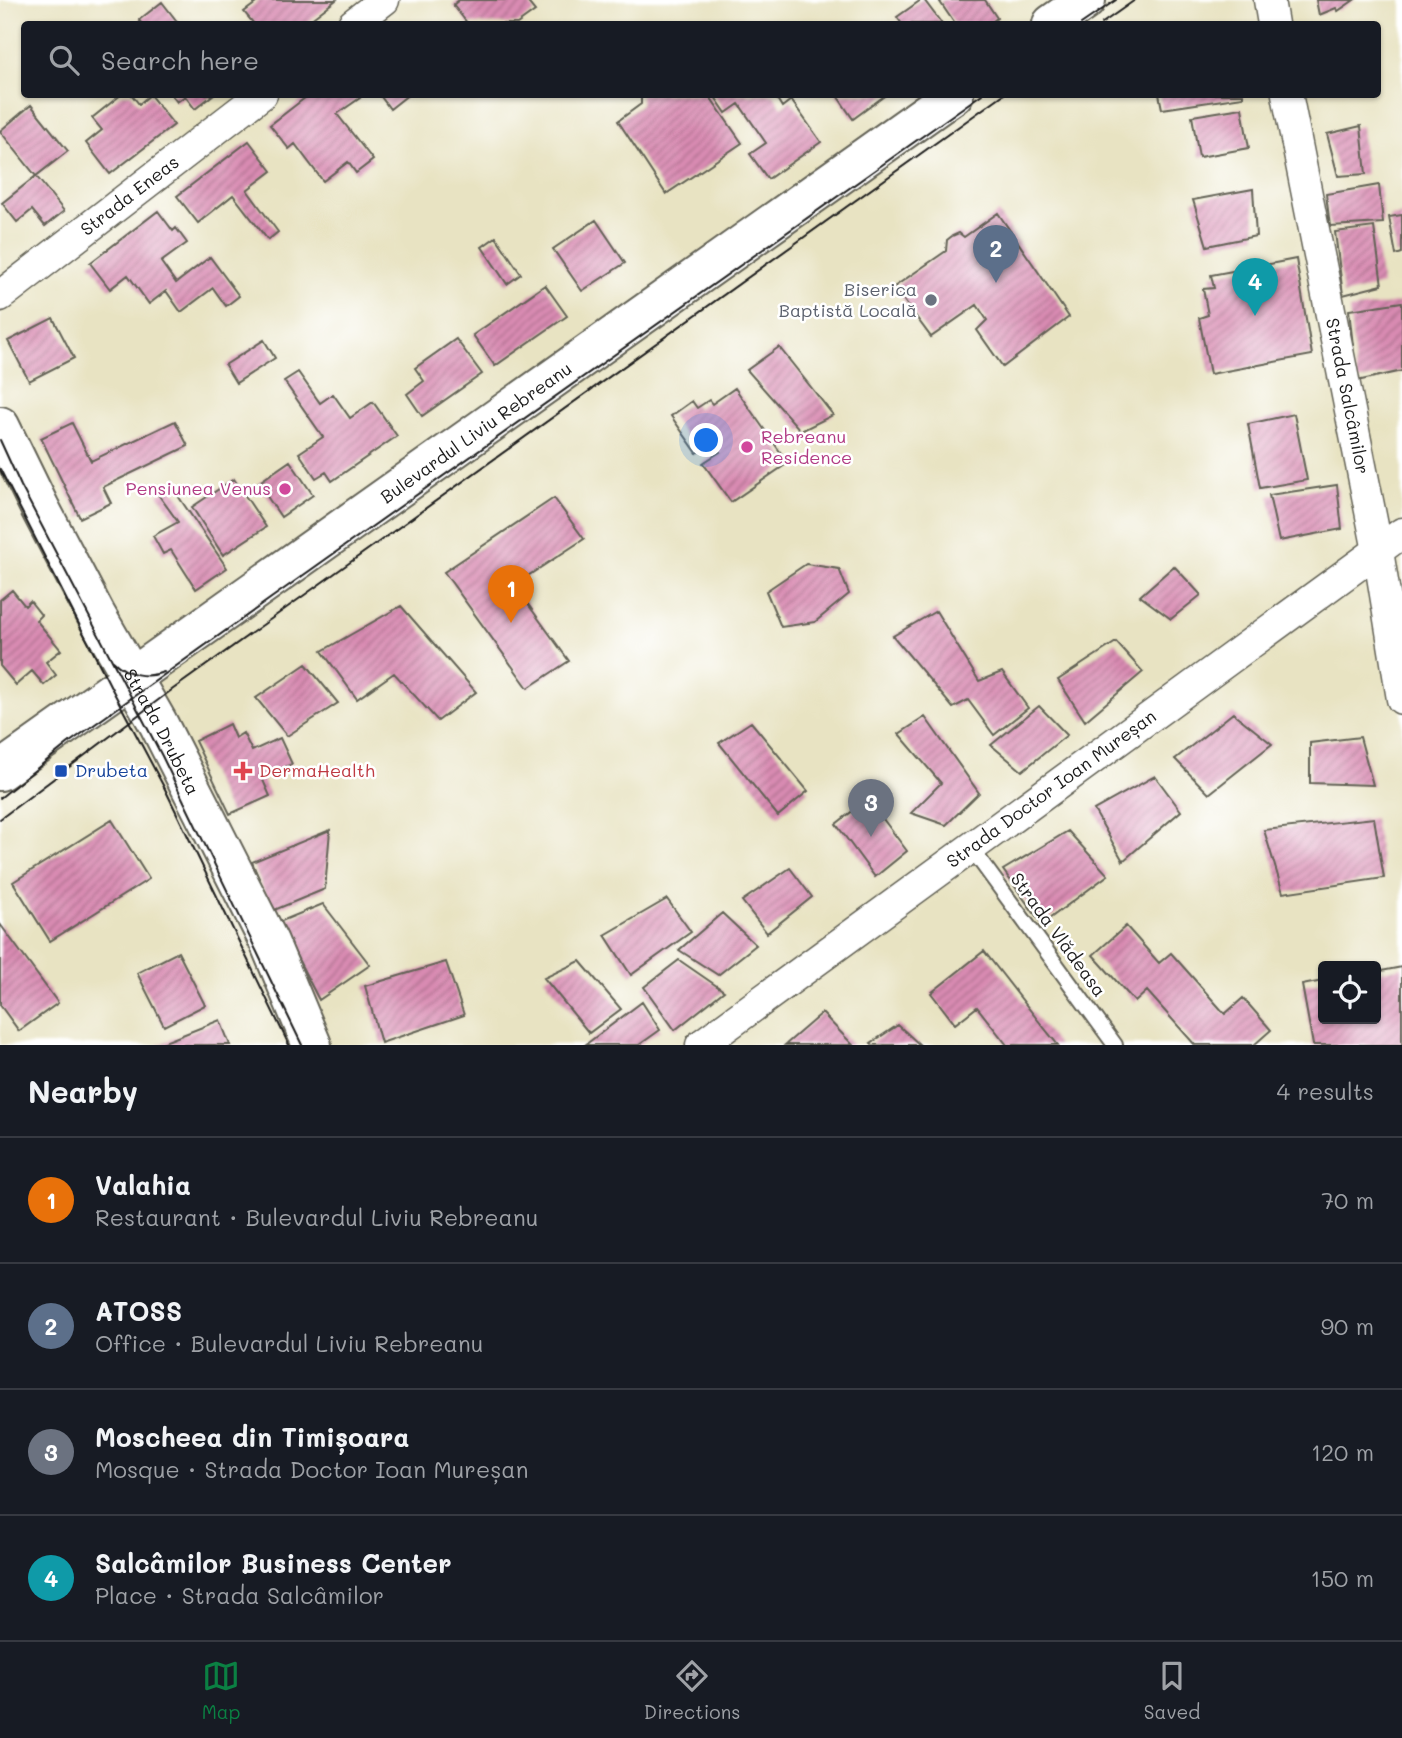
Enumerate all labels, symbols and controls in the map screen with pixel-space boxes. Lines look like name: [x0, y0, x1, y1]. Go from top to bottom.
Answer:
search box: [21, 21, 1381, 98]
icon: search: [45, 41, 83, 79]
text: Search here: [101, 43, 259, 77]
street label: Strada Eneas: [75, 149, 183, 241]
pin: 2: [973, 225, 1019, 283]
pin: 4: [1232, 258, 1278, 316]
place label: Biserica Baptistă Locală: [779, 277, 917, 322]
marker: Biserica Baptistă Locală: [923, 292, 939, 308]
street label: Strada Salcâmilor: [1321, 316, 1375, 476]
street label: Bulevardul Liviu Rebreanu: [375, 356, 576, 508]
your location: [689, 423, 723, 457]
place label: Rebreanu Residence: [761, 424, 852, 469]
marker: Rebreanu Residence: [739, 439, 755, 455]
place label: Pensiunea Venus: [125, 476, 271, 500]
marker: Pensiunea Venus: [277, 481, 293, 497]
pin: 1: [488, 565, 534, 623]
street label: Strada Drubeta: [118, 664, 205, 799]
street label: Strada Doctor Ioan Mureșan: [941, 704, 1160, 873]
place label: Drubeta: [75, 758, 148, 782]
place label: DermaHealth: [259, 758, 375, 782]
marker: DermaHealth: [233, 761, 253, 781]
marker: Drubeta: [53, 763, 69, 779]
pin: 3: [848, 779, 894, 837]
street label: Strada Vlădeasa: [1006, 868, 1112, 1001]
map controls: [1318, 961, 1381, 1024]
button: locate: [1318, 961, 1381, 1024]
text: Nearby: [28, 1071, 138, 1111]
text: 4 results: [1277, 1076, 1374, 1106]
text: Valahia: [95, 1168, 191, 1202]
text: 1: [46, 1185, 56, 1215]
text: 70 m: [1321, 1185, 1374, 1215]
text: Restaurant · Bulevardul Liviu Rebreanu: [95, 1202, 538, 1232]
text: ATOSS: [95, 1294, 182, 1328]
text: 2: [45, 1311, 57, 1341]
text: 90 m: [1321, 1311, 1374, 1341]
text: Office · Bulevardul Liviu Rebreanu: [95, 1328, 483, 1358]
text: Moscheea din Timișoara: [95, 1420, 409, 1454]
text: 3: [44, 1437, 58, 1467]
text: 120 m: [1311, 1437, 1374, 1467]
text: Mosque · Strada Doctor Ioan Mureșan: [95, 1454, 528, 1484]
text: Salcâmilor Business Center: [95, 1546, 452, 1580]
text: 4: [44, 1563, 58, 1593]
text: 150 m: [1310, 1563, 1374, 1593]
text: Place · Strada Salcâmilor: [95, 1580, 384, 1610]
tab: Map: [202, 1657, 240, 1724]
tab: Directions: [644, 1657, 740, 1724]
tab: Saved: [1144, 1657, 1200, 1724]

